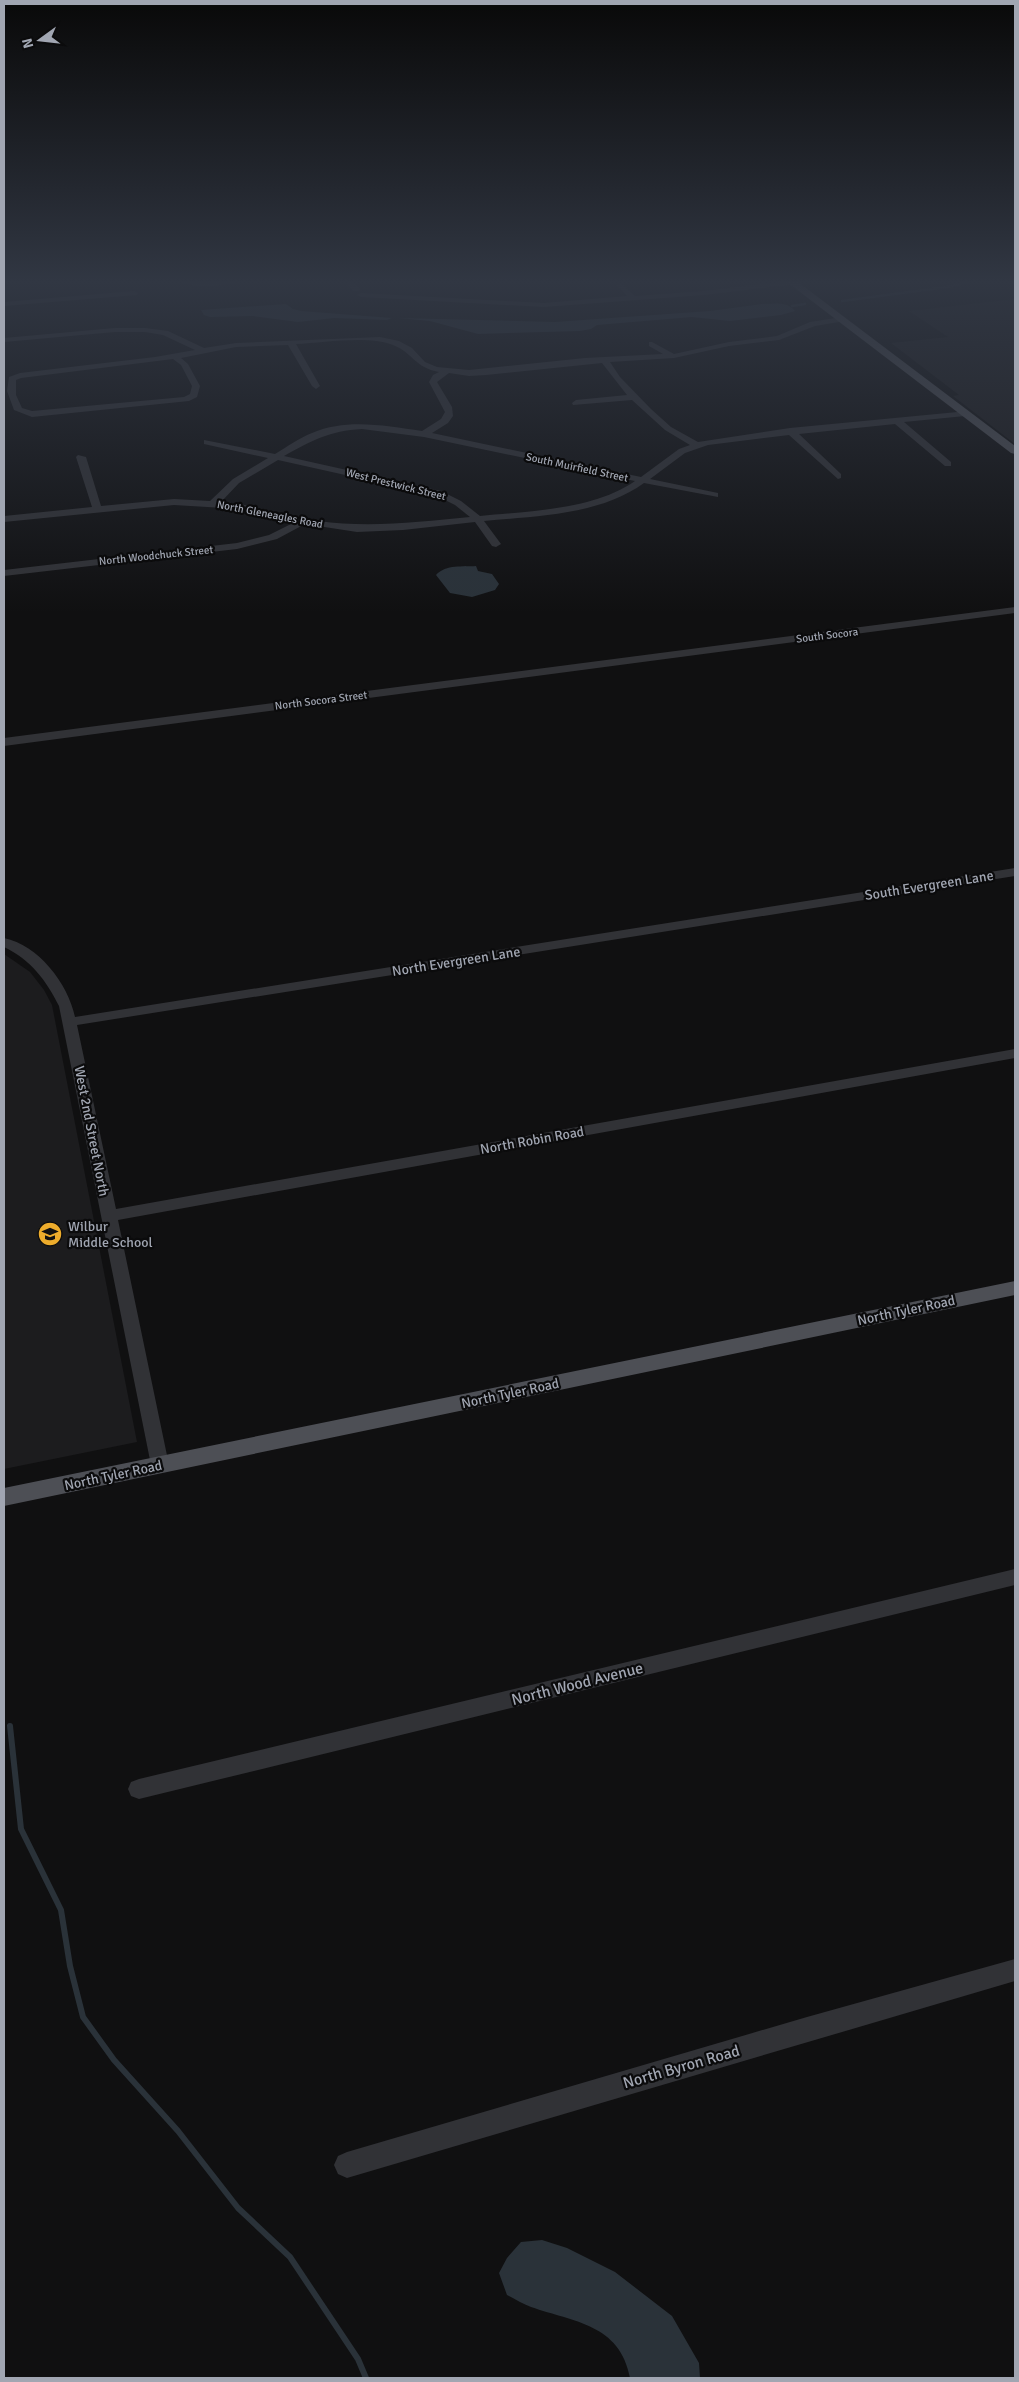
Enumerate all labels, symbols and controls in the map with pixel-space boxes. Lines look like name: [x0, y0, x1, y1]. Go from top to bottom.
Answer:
north arrow: [15, 15, 65, 65]
text: N: [18, 36, 37, 50]
street label: South Muirfield Street: [525, 450, 629, 485]
street label: West Prestwick Street: [345, 466, 447, 503]
street label: North Gleneagles Road: [216, 498, 324, 531]
street label: North Woodchuck Street: [98, 543, 214, 568]
street label: South Socora: [795, 625, 859, 646]
street label: North Socora Street: [274, 688, 368, 713]
street label: South Evergreen Lane: [863, 867, 995, 904]
street label: North Evergreen Lane: [391, 943, 521, 980]
street label: West 2nd Street North: [71, 1064, 112, 1198]
street label: North Robin Road: [479, 1123, 585, 1158]
place label: Wilbur Middle School: [68, 1218, 153, 1251]
school or university icon: Wilbur Middle School: [37, 1221, 63, 1247]
street label: North Tyler Road: [856, 1292, 957, 1329]
street label: North Tyler Road: [460, 1375, 561, 1412]
street label: North Tyler Road: [63, 1457, 164, 1494]
street label: North Wood Avenue: [509, 1658, 645, 1710]
street label: North Byron Road: [621, 2041, 742, 2093]

